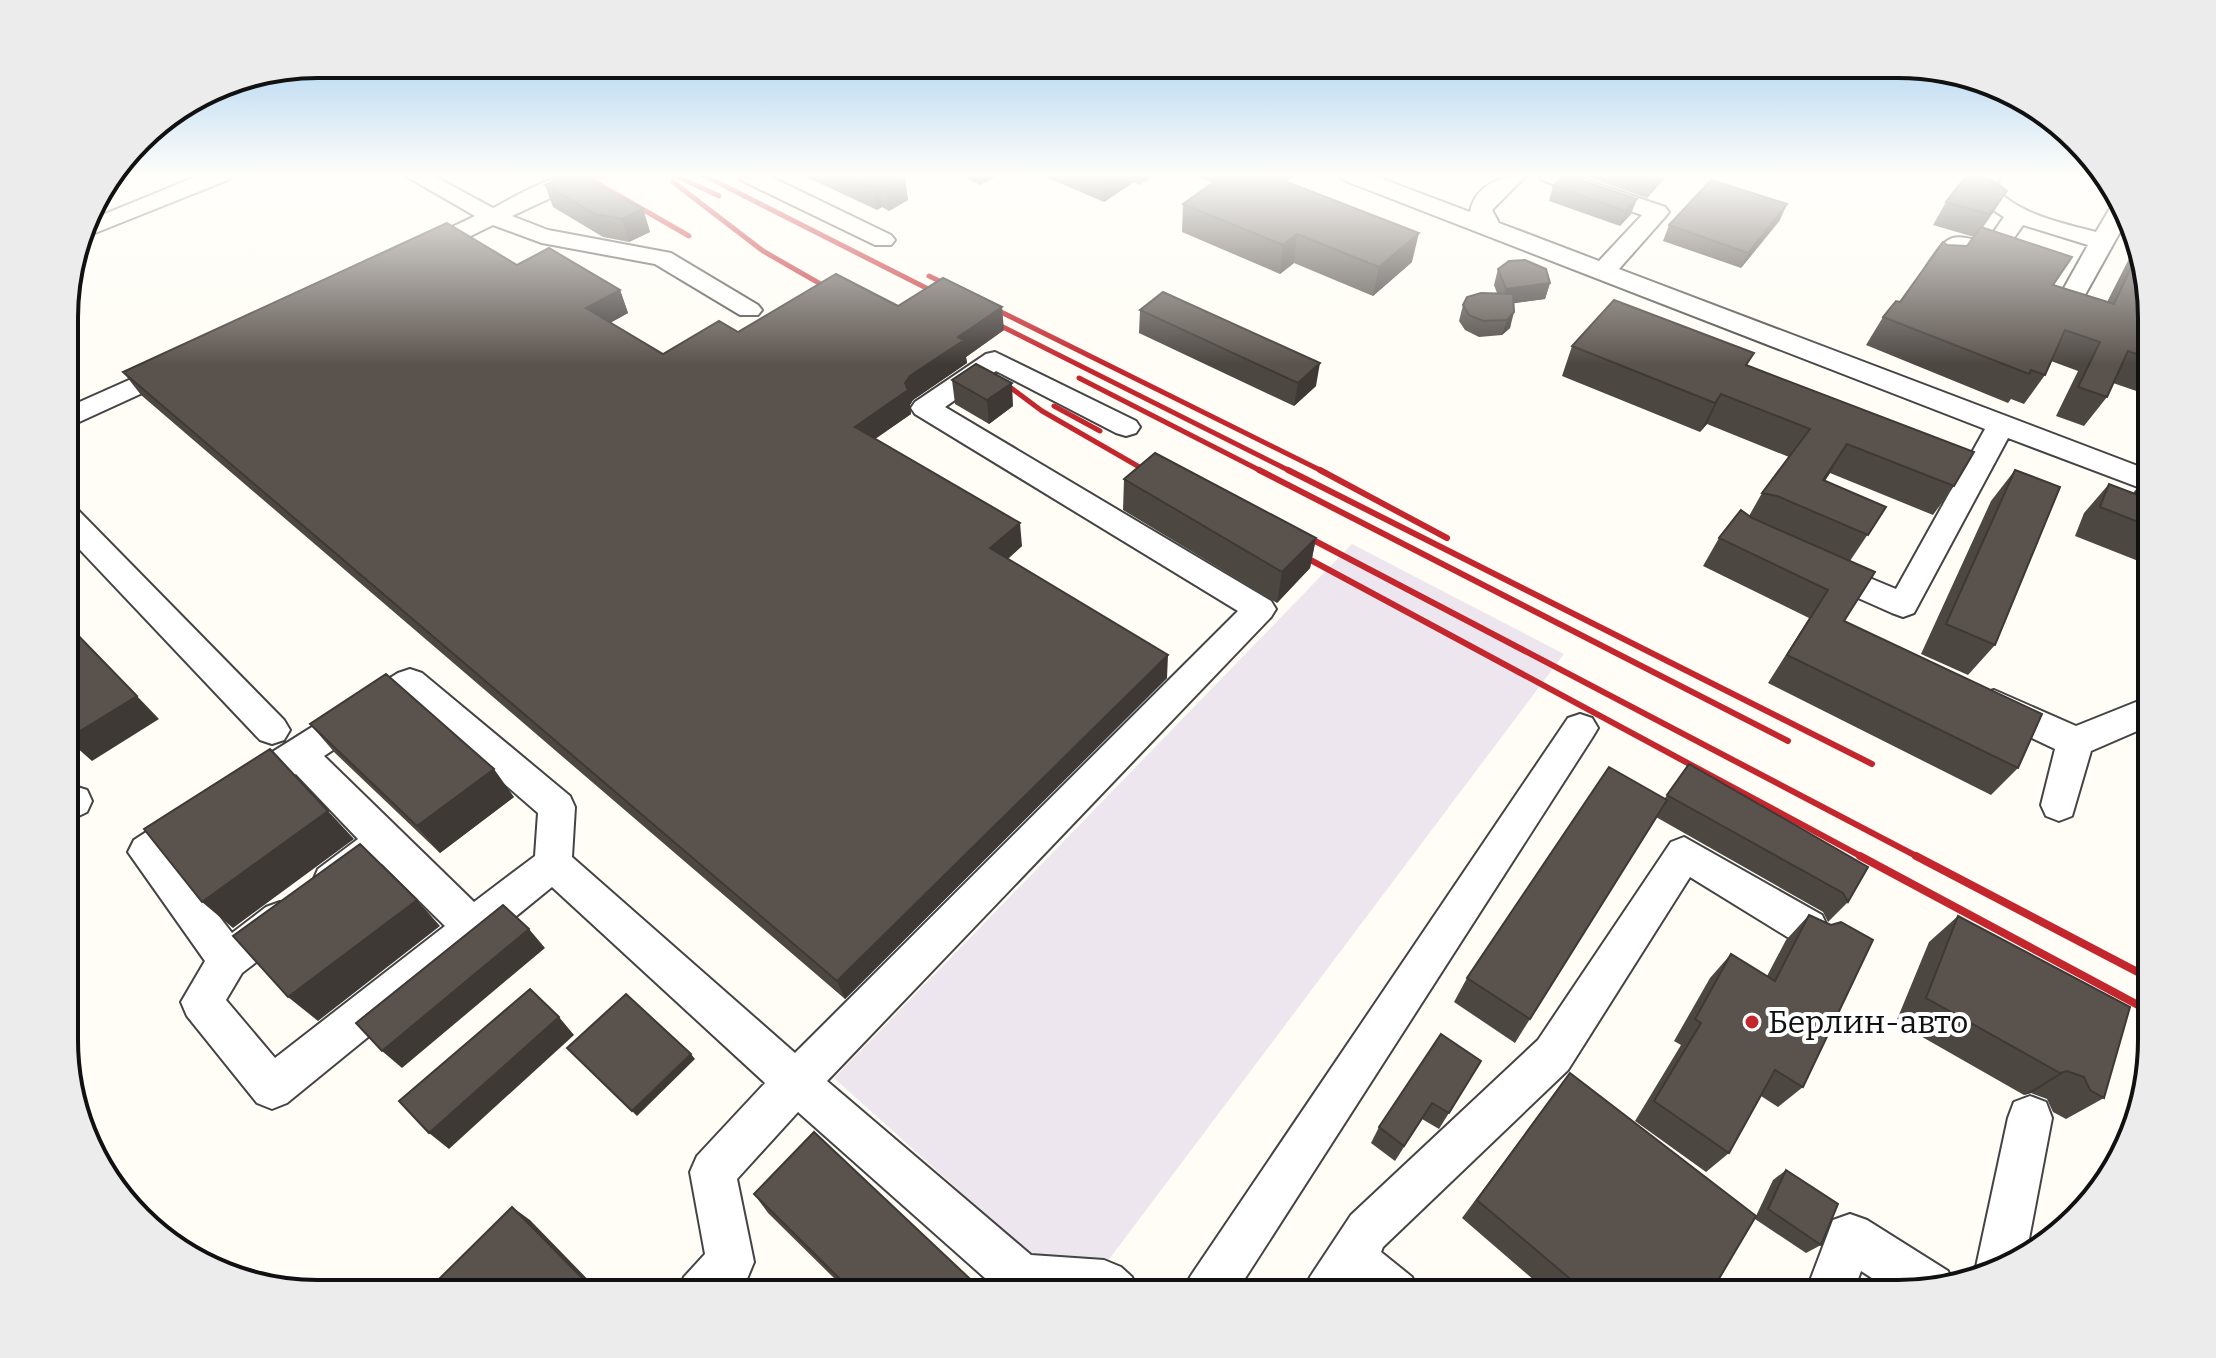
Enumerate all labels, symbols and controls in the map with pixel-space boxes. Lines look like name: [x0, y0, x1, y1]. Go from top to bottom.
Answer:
place label: Берлин-авто: [1768, 1003, 1968, 1041]
marker: Берлин-авто: [1743, 1013, 1761, 1031]

